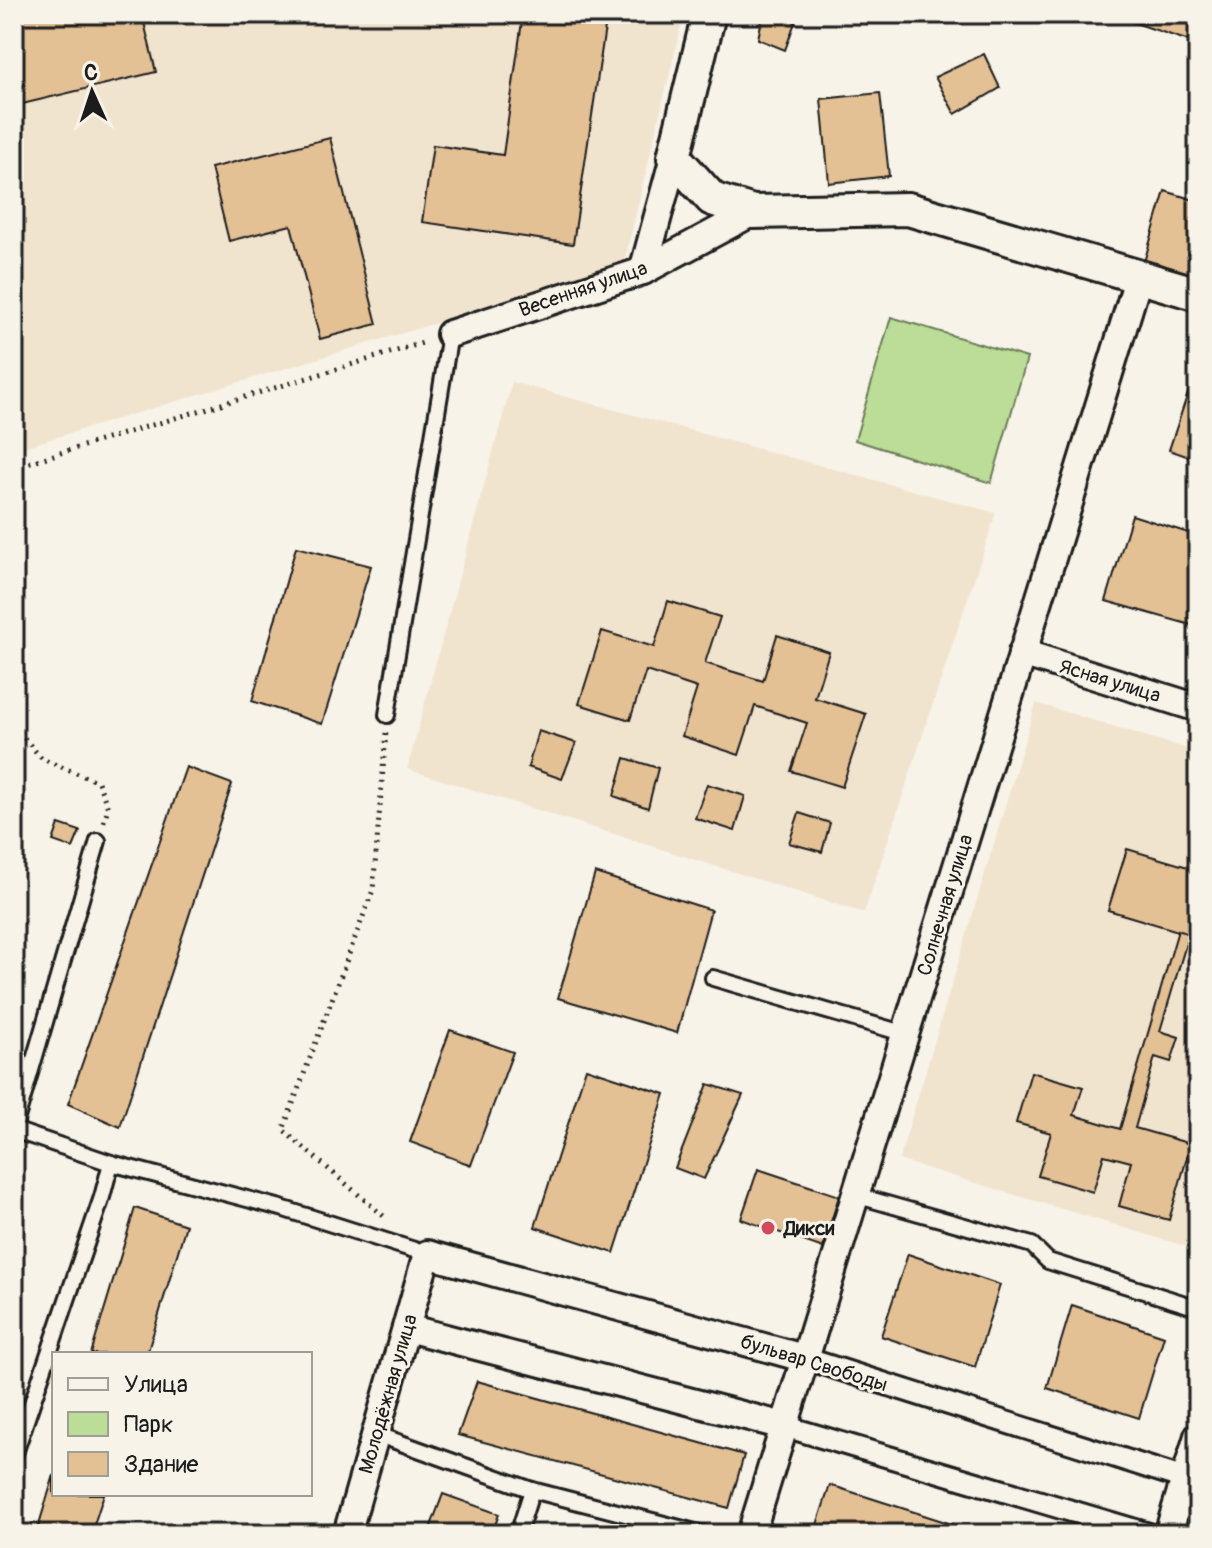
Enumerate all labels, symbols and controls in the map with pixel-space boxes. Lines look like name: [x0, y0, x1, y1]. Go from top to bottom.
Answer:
north arrow: [52, 52, 132, 132]
text: С: [83, 59, 99, 87]
street label: Весенняя улица: [516, 255, 650, 323]
street label: Ясная улица: [1056, 654, 1164, 708]
street label: Солнечная улица: [912, 831, 978, 979]
place label: Дикси: [783, 1216, 834, 1241]
marker: Дикси: [759, 1219, 777, 1237]
street label: Молодёжная улица: [353, 1311, 423, 1477]
street label: бульвар Свободы: [737, 1329, 891, 1397]
legend: [52, 1352, 312, 1496]
text: Улица: [124, 1370, 188, 1399]
text: Парк: [124, 1410, 173, 1439]
text: Здание: [124, 1450, 199, 1479]

